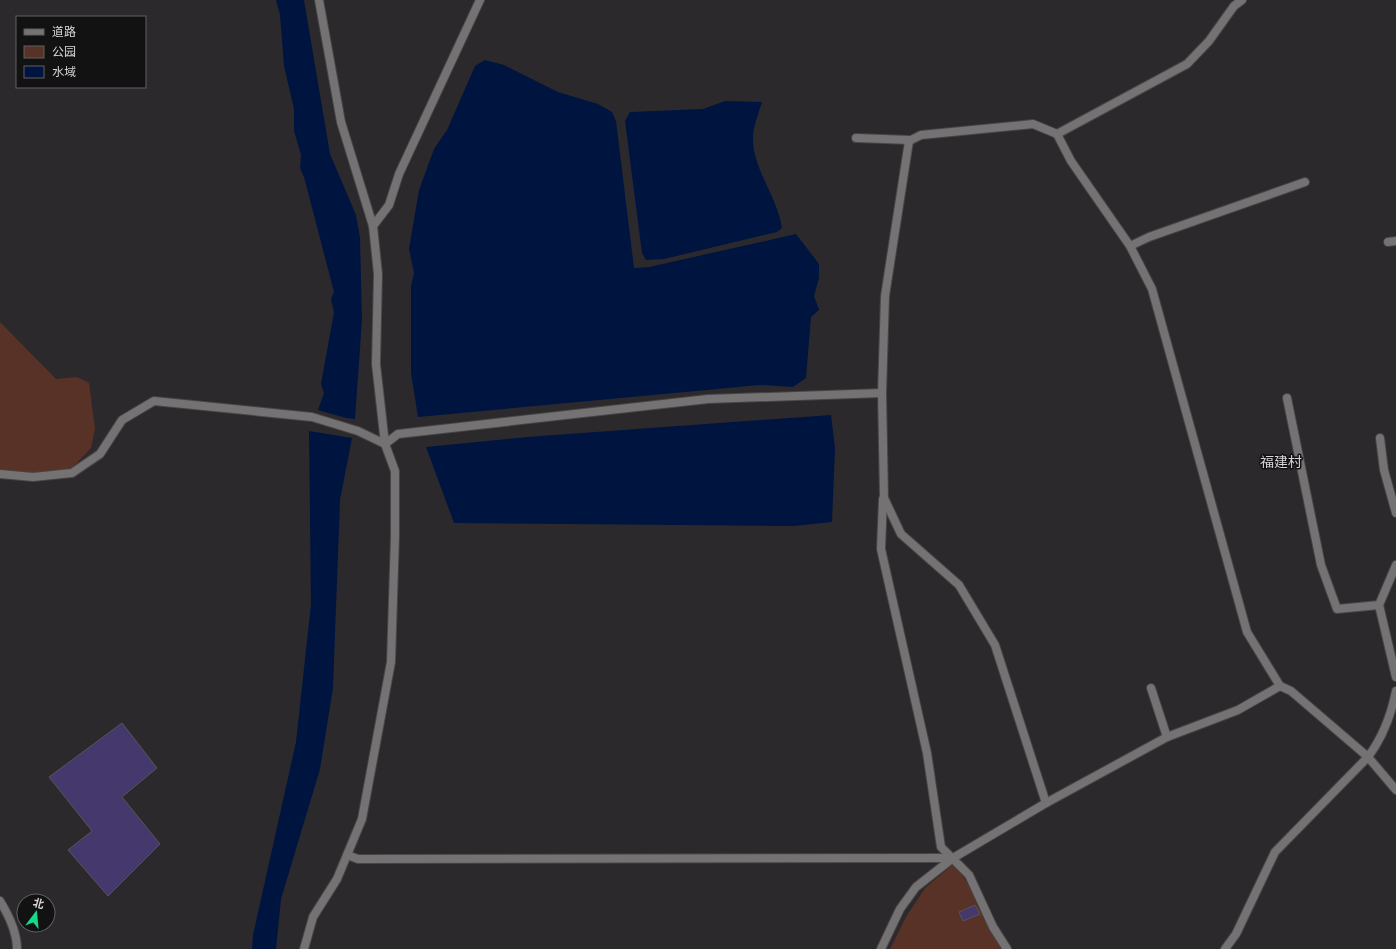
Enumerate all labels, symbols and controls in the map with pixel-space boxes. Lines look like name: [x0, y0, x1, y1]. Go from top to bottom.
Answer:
legend: [16, 16, 146, 88]
text: 道路: [52, 25, 76, 39]
text: 公园: [52, 45, 76, 59]
text: 水域: [52, 65, 76, 79]
district label: 福建村: [1260, 454, 1302, 471]
north arrow: [16, 893, 56, 933]
text: 北: [32, 896, 46, 912]

